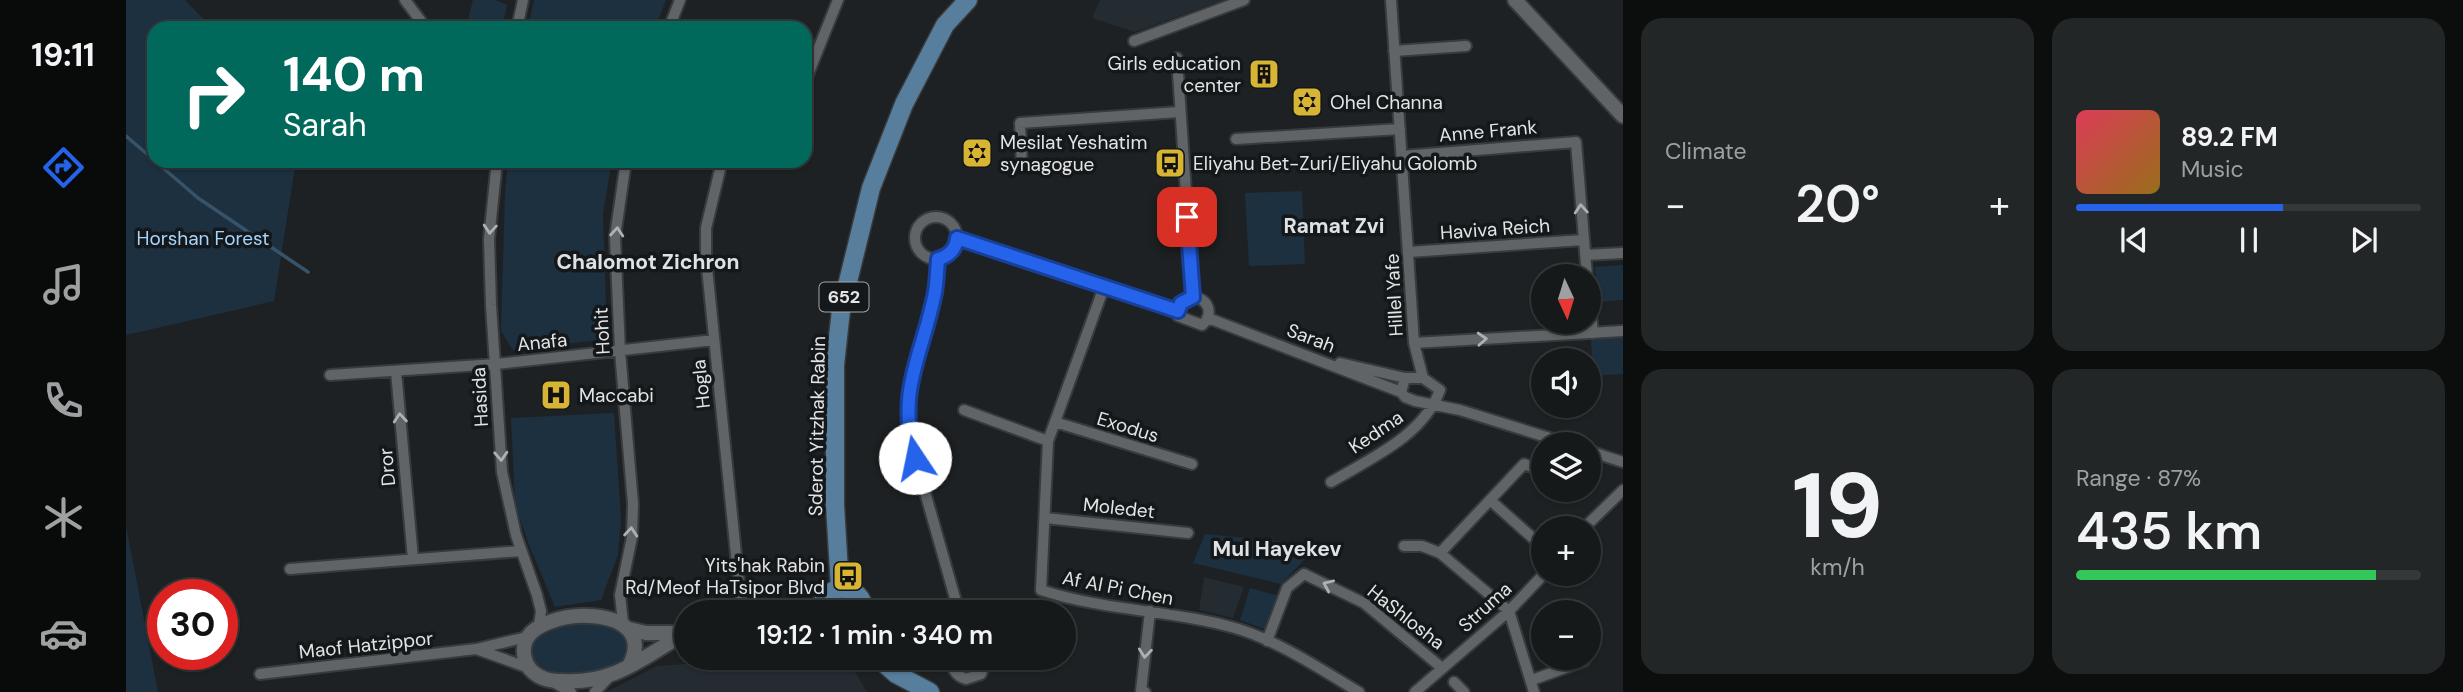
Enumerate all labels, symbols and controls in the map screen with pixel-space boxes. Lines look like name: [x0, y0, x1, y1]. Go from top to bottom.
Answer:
text: 19:11: [31, 34, 95, 76]
text: 140 m: [283, 42, 425, 106]
icon: right: [168, 49, 259, 140]
place label: Girls education center: [1107, 51, 1241, 98]
building icon: Girls education center: [1247, 57, 1281, 91]
synagogue icon: Ohel Channa: [1290, 85, 1324, 119]
place label: Ohel Channa: [1330, 90, 1443, 115]
text: Sarah: [283, 104, 367, 146]
street label: Anne Frank: [1438, 114, 1538, 148]
text: 89.2 FM: [2181, 120, 2278, 154]
place label: Mesilat Yeshatim synagogue: [1000, 130, 1147, 177]
synagogue icon: Mesilat Yeshatim synagogue: [960, 136, 994, 170]
text: Climate: [1665, 136, 1747, 166]
icon: directions: [39, 143, 88, 192]
bus stop icon: Eliyahu Bet-Zuri/Eliyahu Golomb: [1153, 146, 1187, 180]
place label: Eliyahu Bet-Zuri/Eliyahu Golomb: [1193, 151, 1477, 176]
text: Music: [2181, 154, 2244, 184]
text: 20°: [1795, 170, 1880, 238]
text: −: [1665, 180, 1686, 230]
text: +: [1989, 180, 2010, 230]
pin: [1157, 187, 1217, 247]
icon: arrive: [1168, 198, 1206, 236]
one-way arrow: [1574, 203, 1589, 214]
district label: Ramat Zvi: [1284, 212, 1384, 240]
street label: Haviva Reich: [1439, 213, 1551, 245]
icon: previous: [2115, 221, 2153, 259]
icon: pause: [2230, 221, 2268, 259]
icon: next: [2345, 221, 2383, 259]
one-way arrow: [483, 224, 498, 235]
park label: Horshan Forest: [136, 226, 270, 251]
one-way arrow: [609, 226, 624, 237]
district label: Chalomot Zichron: [556, 248, 740, 276]
street label: Hillel Yafe: [1379, 253, 1409, 337]
icon: music: [39, 260, 88, 309]
north arrow: [1531, 264, 1601, 334]
map controls: [1531, 264, 1601, 670]
road number: 652: [820, 282, 868, 312]
street label: Hohit: [588, 307, 616, 355]
street label: Sarah: [1283, 317, 1339, 359]
street label: Anafa: [516, 327, 568, 357]
one-way arrow: [1477, 332, 1488, 347]
street label: Sderot Yitzhak Rabin: [803, 336, 831, 516]
button: sound: [1531, 348, 1601, 418]
street label: Hogla: [686, 358, 716, 410]
street label: Hasida: [466, 367, 494, 427]
icon: phone: [39, 376, 88, 425]
hospital icon: Maccabi: [539, 378, 573, 412]
place label: Maccabi: [579, 383, 654, 408]
street label: Kedma: [1344, 405, 1408, 459]
street label: Exodus: [1094, 406, 1162, 448]
one-way arrow: [393, 412, 408, 423]
position arrow: [878, 421, 952, 495]
button: layers: [1531, 432, 1601, 502]
street label: Dror: [373, 447, 401, 487]
text: 19: [1792, 447, 1883, 565]
one-way arrow: [493, 451, 508, 462]
text: Range · 87%: [2076, 463, 2201, 493]
street label: Moledet: [1082, 492, 1156, 524]
icon: climate: [39, 493, 88, 542]
text: 435 km: [2076, 497, 2262, 565]
button: +: [1531, 516, 1601, 586]
one-way arrow: [623, 526, 638, 537]
district label: Mul Hayekev: [1213, 535, 1342, 563]
text: km/h: [1810, 552, 1865, 582]
place label: Yits'hak Rabin Rd/Meof HaTsipor Blvd: [625, 553, 825, 600]
bus stop icon: Yits'hak Rabin Rd/Meof HaTsipor Blvd: [831, 559, 865, 593]
street label: Af Al Pi Chen: [1060, 565, 1176, 611]
street label: Struma: [1453, 576, 1517, 638]
speed limit sign: 30: [147, 579, 238, 670]
one-way arrow: [1323, 579, 1336, 593]
street label: HaShlosha: [1362, 579, 1450, 655]
button: −: [1531, 600, 1601, 670]
icon: car: [39, 609, 88, 658]
text: 19:12 · 1 min · 340 m: [757, 618, 993, 652]
street label: Maof Hatzippor: [298, 626, 434, 664]
one-way arrow: [1138, 647, 1153, 659]

